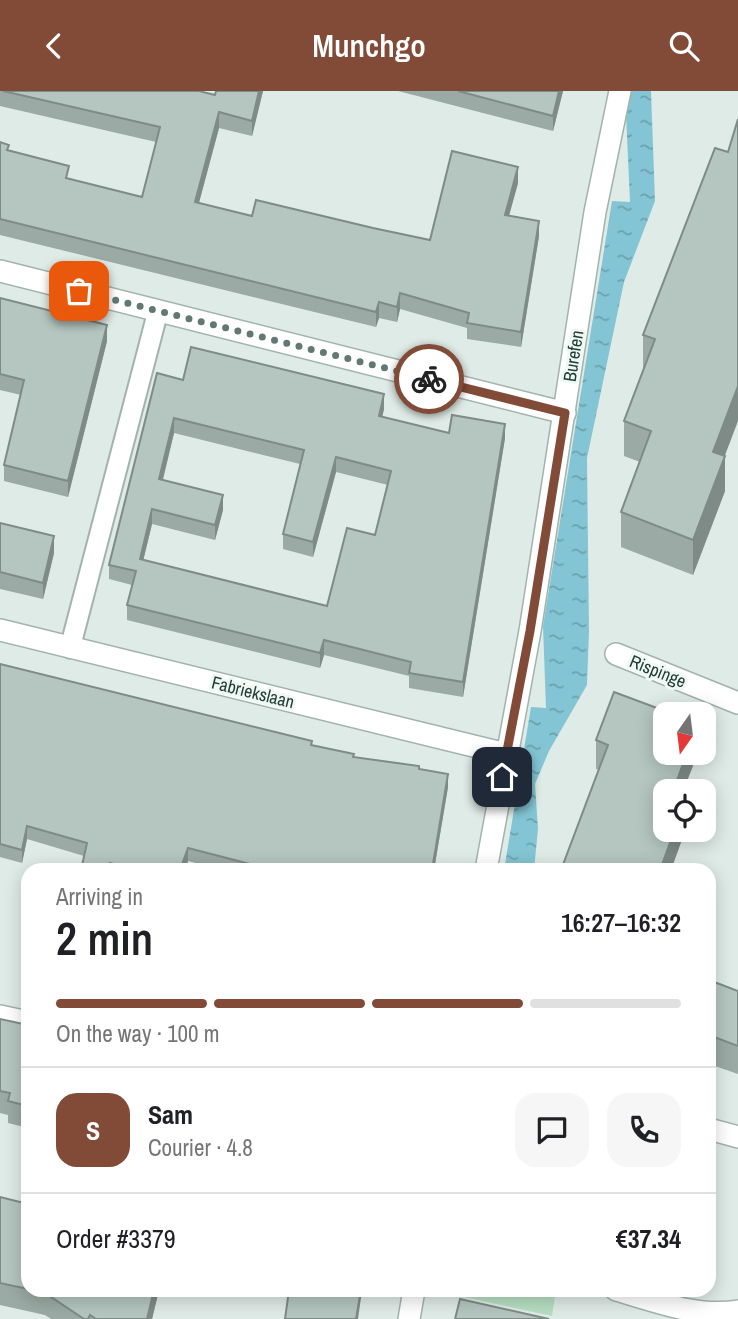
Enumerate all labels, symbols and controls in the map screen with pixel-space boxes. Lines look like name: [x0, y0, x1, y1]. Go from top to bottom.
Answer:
text: Munchgo: [312, 24, 426, 67]
icon: back: [35, 27, 73, 65]
icon: search: [665, 27, 703, 65]
pin: [49, 261, 109, 321]
icon: bag: [60, 272, 98, 310]
street label: Burefen: [557, 329, 589, 383]
courier: [394, 344, 464, 414]
icon: bike: [410, 360, 448, 398]
street label: Rispinge: [626, 648, 690, 694]
street label: Fabriekslaan: [209, 670, 297, 714]
north arrow: [653, 702, 716, 765]
map controls: [653, 702, 716, 842]
pin: [472, 747, 532, 807]
icon: home: [483, 758, 521, 796]
button: locate: [653, 779, 716, 842]
text: Arriving in: [56, 881, 143, 912]
text: 16:27–16:32: [561, 905, 681, 940]
text: 2 min: [56, 907, 153, 969]
text: On the way · 100 m: [56, 1018, 220, 1049]
button: chat: [515, 1093, 589, 1167]
button: phone: [607, 1093, 681, 1167]
text: Sam: [148, 1097, 193, 1132]
text: S: [86, 1113, 100, 1148]
text: Courier · 4.8: [148, 1132, 253, 1163]
text: Order #3379: [56, 1221, 176, 1256]
text: €37.34: [616, 1221, 681, 1256]

